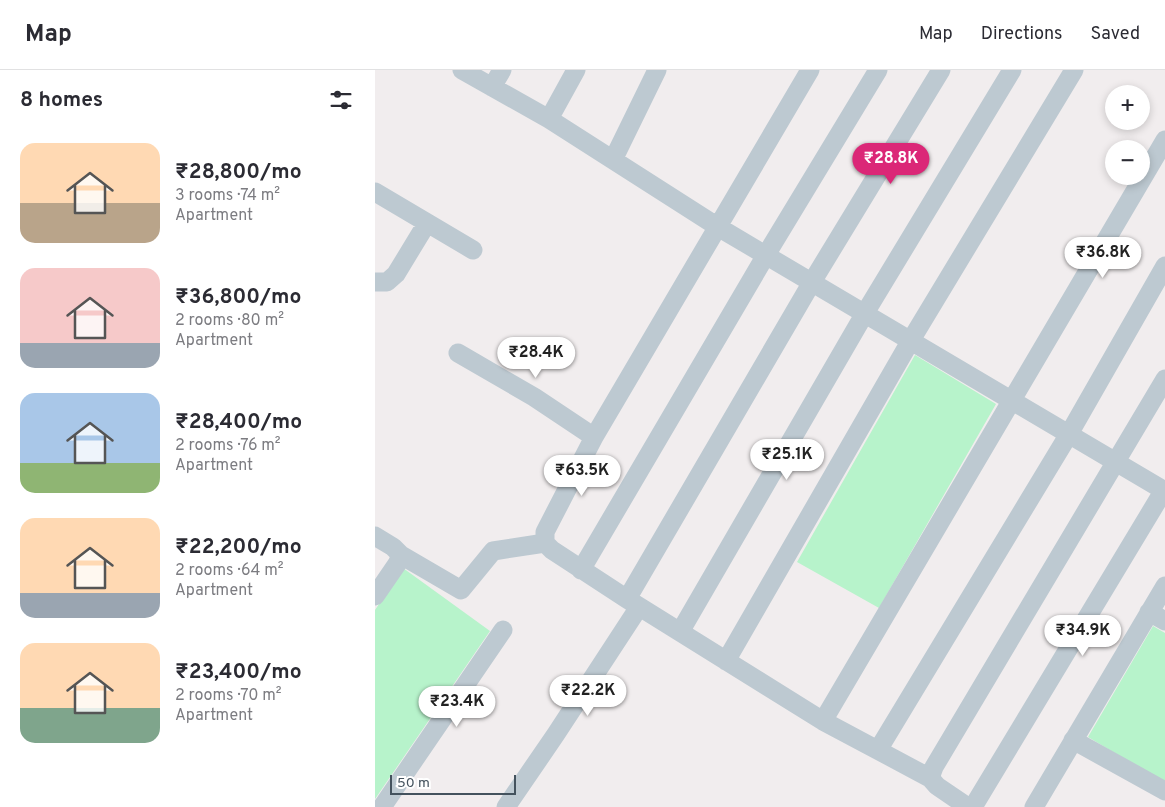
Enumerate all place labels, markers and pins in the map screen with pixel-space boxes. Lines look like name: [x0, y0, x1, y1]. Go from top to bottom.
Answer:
pin: ₹28.8K: [850, 142, 932, 185]
pin: ₹36.8K: [1062, 236, 1144, 279]
pin: ₹28.4K: [495, 336, 577, 379]
pin: ₹25.1K: [746, 438, 828, 481]
pin: ₹63.5K: [541, 454, 623, 497]
pin: ₹34.9K: [1042, 614, 1124, 657]
pin: ₹22.2K: [547, 674, 629, 717]
pin: ₹23.4K: [416, 686, 498, 728]

